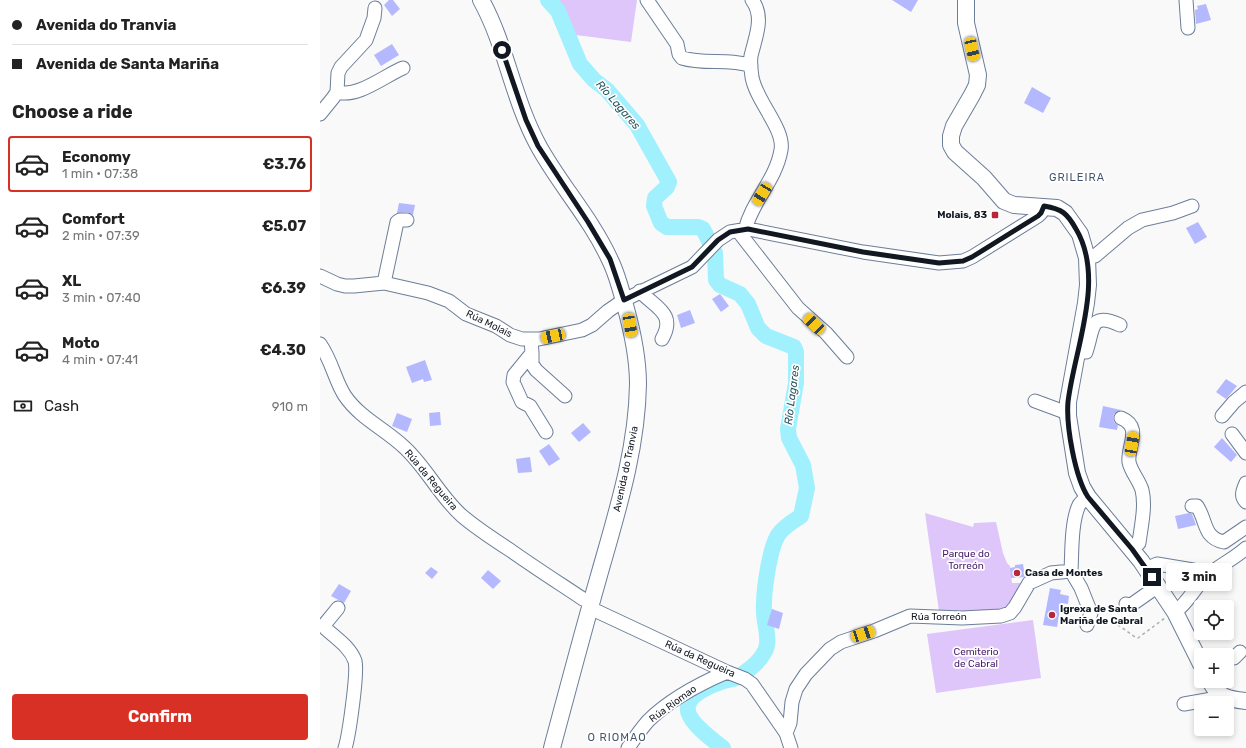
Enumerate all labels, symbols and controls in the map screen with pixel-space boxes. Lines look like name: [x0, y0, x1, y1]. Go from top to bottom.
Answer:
text: Avenida do Tranvia: [36, 16, 176, 34]
car: [963, 36, 981, 62]
route start: [493, 41, 511, 59]
text: Avenida de Santa Mariña: [36, 55, 219, 73]
water label: Río Lagares: [593, 78, 643, 132]
text: Choose a ride: [12, 101, 133, 123]
icon: car: [14, 146, 50, 182]
text: Economy: [62, 148, 131, 166]
text: €3.76: [263, 155, 306, 173]
text: 1 min · 07:38: [62, 166, 138, 181]
district label: GRILEIRA: [1049, 171, 1105, 184]
car: [751, 181, 773, 207]
icon: car: [14, 208, 50, 244]
place label: Molais, 83: [937, 209, 987, 221]
text: Comfort: [62, 210, 125, 228]
marker: Molais, 83: [990, 210, 1000, 220]
text: €5.07: [262, 217, 306, 235]
text: 2 min · 07:39: [62, 228, 140, 243]
icon: car: [14, 270, 50, 306]
text: XL: [62, 272, 81, 290]
text: €6.39: [261, 279, 306, 297]
text: 3 min · 07:40: [62, 290, 141, 305]
street label: Rúa Molais: [464, 308, 514, 340]
car: [801, 311, 827, 337]
car: [622, 312, 638, 338]
car: [540, 328, 566, 344]
icon: car: [14, 332, 50, 368]
text: Moto: [62, 334, 100, 352]
text: €4.30: [260, 341, 306, 359]
text: 4 min · 07:41: [62, 352, 138, 367]
water label: Río Lagares: [782, 364, 802, 426]
icon: cash: [12, 395, 34, 417]
text: Cash: [44, 397, 79, 415]
text: 910 m: [272, 399, 308, 414]
street label: Avenida do Tranvia: [611, 425, 641, 513]
car: [1124, 431, 1140, 457]
street label: Rúa da Regueira: [402, 447, 460, 513]
park label: Parque do Torreón: [942, 548, 990, 572]
callout: 3 min: [1166, 563, 1232, 591]
place label: Casa de Montes: [1025, 567, 1103, 579]
marker: Casa de Montes: [1012, 568, 1022, 578]
route end: [1143, 568, 1161, 586]
text: 3 min: [1181, 569, 1217, 584]
map controls: [1194, 600, 1234, 736]
button: locate: [1194, 600, 1234, 640]
place label: Igrexa de Santa Mariña de Cabral: [1060, 603, 1143, 627]
marker: Igrexa de Santa Mariña de Cabral: [1047, 610, 1057, 620]
street label: Rúa Torreón: [911, 611, 967, 623]
car: [850, 625, 876, 643]
street label: Rúa da Regueira: [663, 638, 737, 680]
park label: Cemiterio de Cabral: [953, 646, 999, 670]
button: +: [1194, 648, 1234, 688]
street label: Rúa Riomao: [647, 683, 699, 725]
button: Confirm: [12, 694, 308, 740]
button: −: [1194, 696, 1234, 736]
district label: O RIOMAO: [587, 731, 647, 744]

